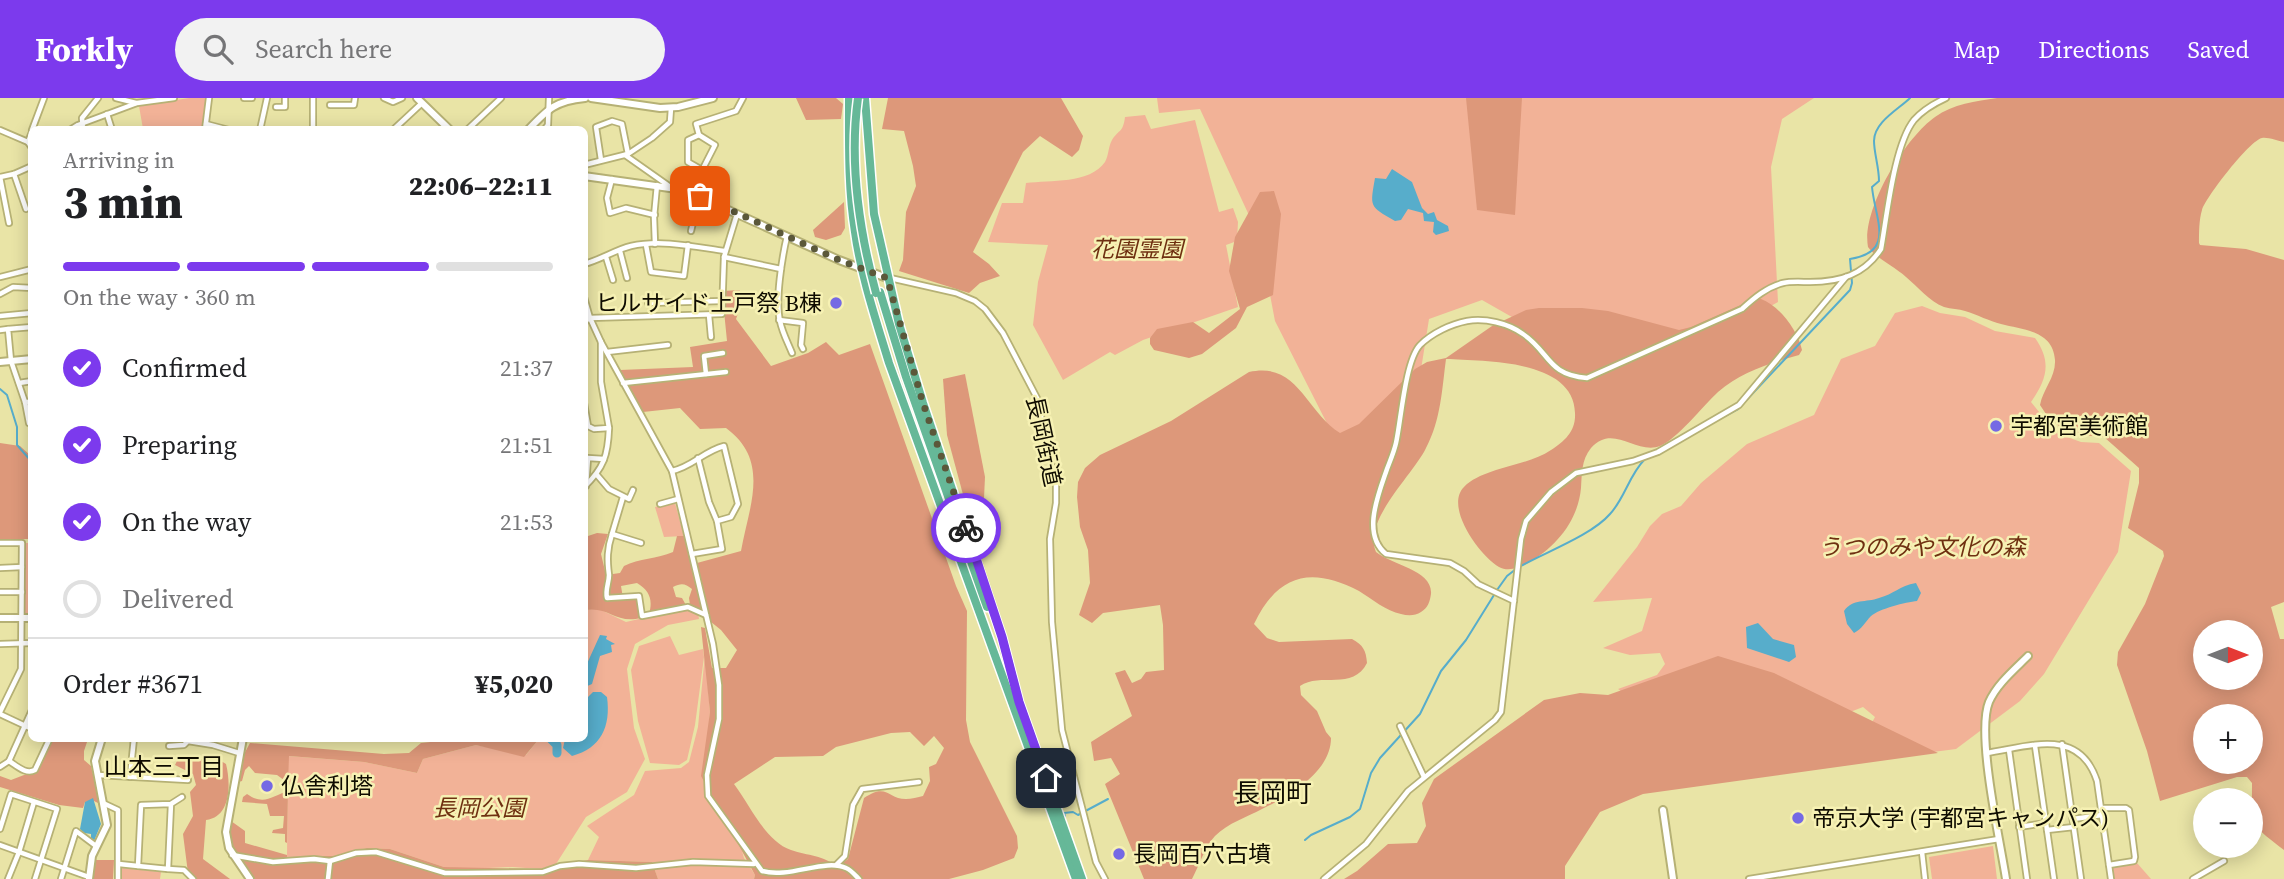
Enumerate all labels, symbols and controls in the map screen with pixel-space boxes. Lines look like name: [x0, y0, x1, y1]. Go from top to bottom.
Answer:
search box: [175, 18, 665, 81]
text: Forkly: [35, 27, 133, 72]
icon: search: [199, 30, 237, 68]
text: Search here: [255, 31, 392, 67]
text: Map: [1953, 33, 2000, 66]
text: Directions: [2038, 33, 2149, 66]
text: Saved: [2187, 33, 2249, 66]
text: Arriving in: [63, 144, 175, 176]
pin: [670, 166, 730, 226]
text: 22:06–22:11: [409, 168, 553, 204]
text: 3 min: [63, 170, 183, 233]
icon: bag: [681, 177, 719, 215]
park label: 花園霊園: [1091, 233, 1186, 265]
text: On the way · 360 m: [63, 281, 256, 313]
place label: ヒルサイド上戸祭 B棟: [595, 287, 822, 319]
marker: ヒルサイド上戸祭 B棟: [828, 295, 844, 311]
icon: check: [63, 349, 101, 387]
text: Confirmed: [122, 350, 247, 386]
text: 21:37: [500, 352, 553, 384]
street label: 長岡街道: [1019, 393, 1069, 489]
place label: 宇都宮美術館: [2010, 410, 2148, 442]
marker: 宇都宮美術館: [1988, 418, 2004, 434]
icon: check: [63, 426, 101, 464]
text: Preparing: [122, 427, 237, 463]
text: 21:51: [500, 429, 553, 461]
courier: [931, 493, 1001, 563]
icon: check: [63, 503, 101, 541]
text: On the way: [122, 504, 251, 540]
text: 21:53: [500, 506, 553, 538]
icon: bike: [947, 509, 985, 547]
park label: うつのみや文化の森: [1819, 531, 2028, 563]
text: Delivered: [122, 581, 233, 617]
north arrow: [2193, 620, 2263, 690]
map controls: [2193, 620, 2263, 858]
text: Order #3671: [63, 666, 203, 702]
text: ¥5,020: [475, 666, 553, 702]
button: +: [2193, 704, 2263, 774]
pin: [1016, 748, 1076, 808]
district label: 山本三丁目: [104, 750, 224, 783]
icon: home: [1027, 759, 1065, 797]
place label: 仏舎利塔: [281, 770, 373, 802]
district label: 長岡町: [1234, 775, 1312, 811]
marker: 仏舎利塔: [259, 778, 275, 794]
button: −: [2193, 788, 2263, 858]
park label: 長岡公園: [433, 792, 528, 824]
place label: 帝京大学 (宇都宮キャンパス): [1812, 802, 2109, 834]
marker: 帝京大学 (宇都宮キャンパス): [1790, 810, 1806, 826]
place label: 長岡百穴古墳: [1133, 838, 1271, 870]
marker: 長岡百穴古墳: [1111, 846, 1127, 862]

